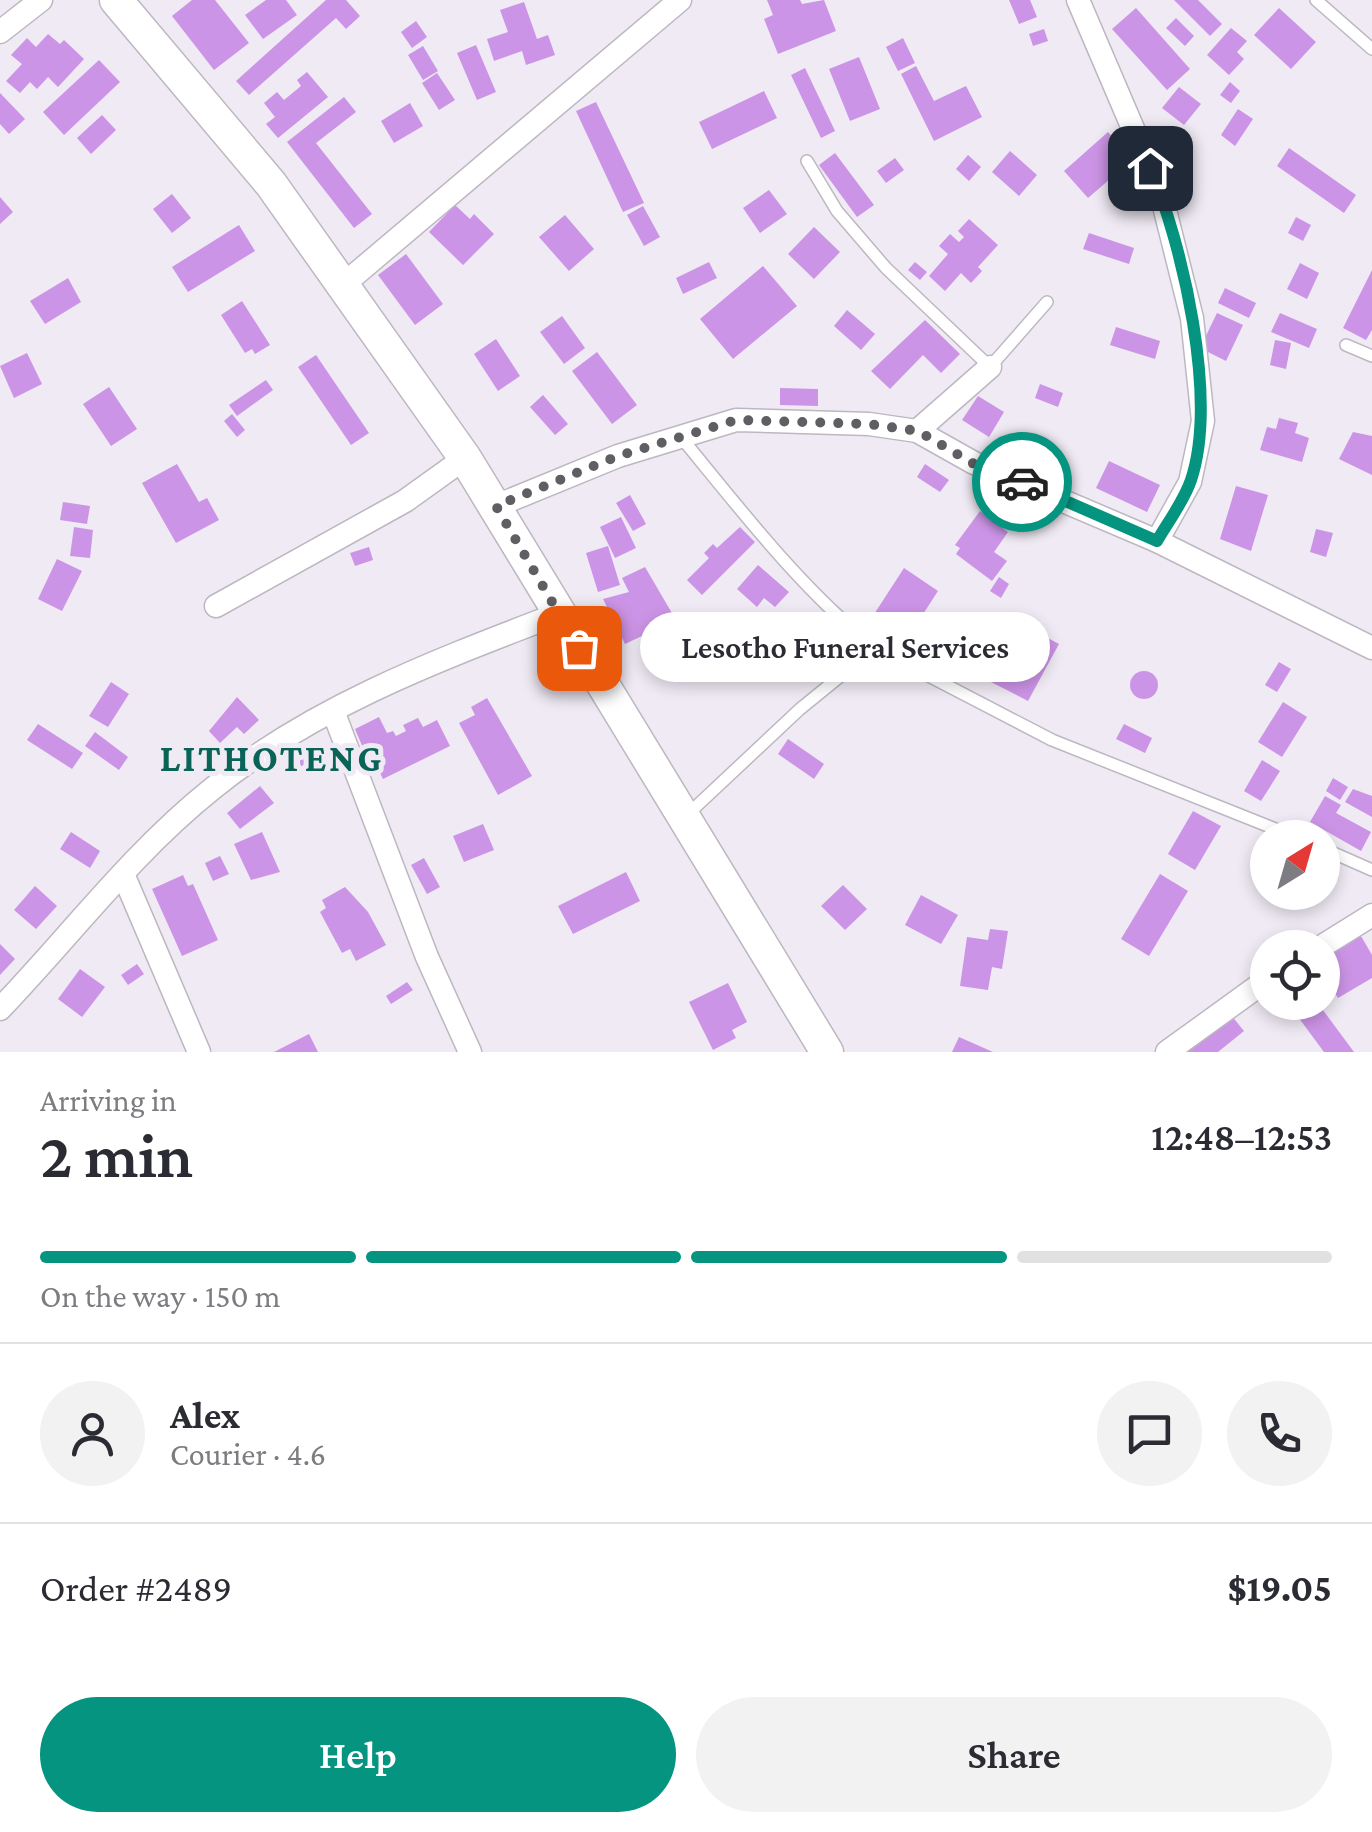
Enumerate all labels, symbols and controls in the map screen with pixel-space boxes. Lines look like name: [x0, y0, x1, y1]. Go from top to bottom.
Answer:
pin: [1108, 126, 1193, 211]
icon: home: [1123, 141, 1178, 196]
courier: [972, 432, 1072, 532]
icon: car: [995, 455, 1050, 510]
pin: [537, 606, 622, 691]
callout: Lesotho Funeral Services: [639, 613, 1049, 683]
icon: bag: [552, 621, 607, 676]
text: Lesotho Funeral Services: [681, 629, 1009, 665]
district label: LITHOTENG: [160, 737, 384, 779]
north arrow: [1250, 820, 1340, 910]
map controls: [1250, 820, 1340, 1020]
button: locate: [1250, 930, 1340, 1020]
text: Arriving in: [40, 1082, 177, 1118]
text: 12:48–12:53: [1151, 1116, 1332, 1158]
text: 2 min: [40, 1119, 193, 1191]
text: On the way · 150 m: [40, 1278, 280, 1314]
button: person: [40, 1381, 145, 1486]
button: chat: [1097, 1381, 1202, 1486]
button: phone: [1227, 1381, 1332, 1486]
text: Alex: [170, 1394, 240, 1436]
text: Courier · 4.6: [170, 1436, 326, 1472]
text: Order #2489: [40, 1567, 232, 1609]
text: $19.05: [1228, 1567, 1332, 1609]
button: Help: [40, 1697, 676, 1812]
button: Share: [696, 1697, 1332, 1812]

